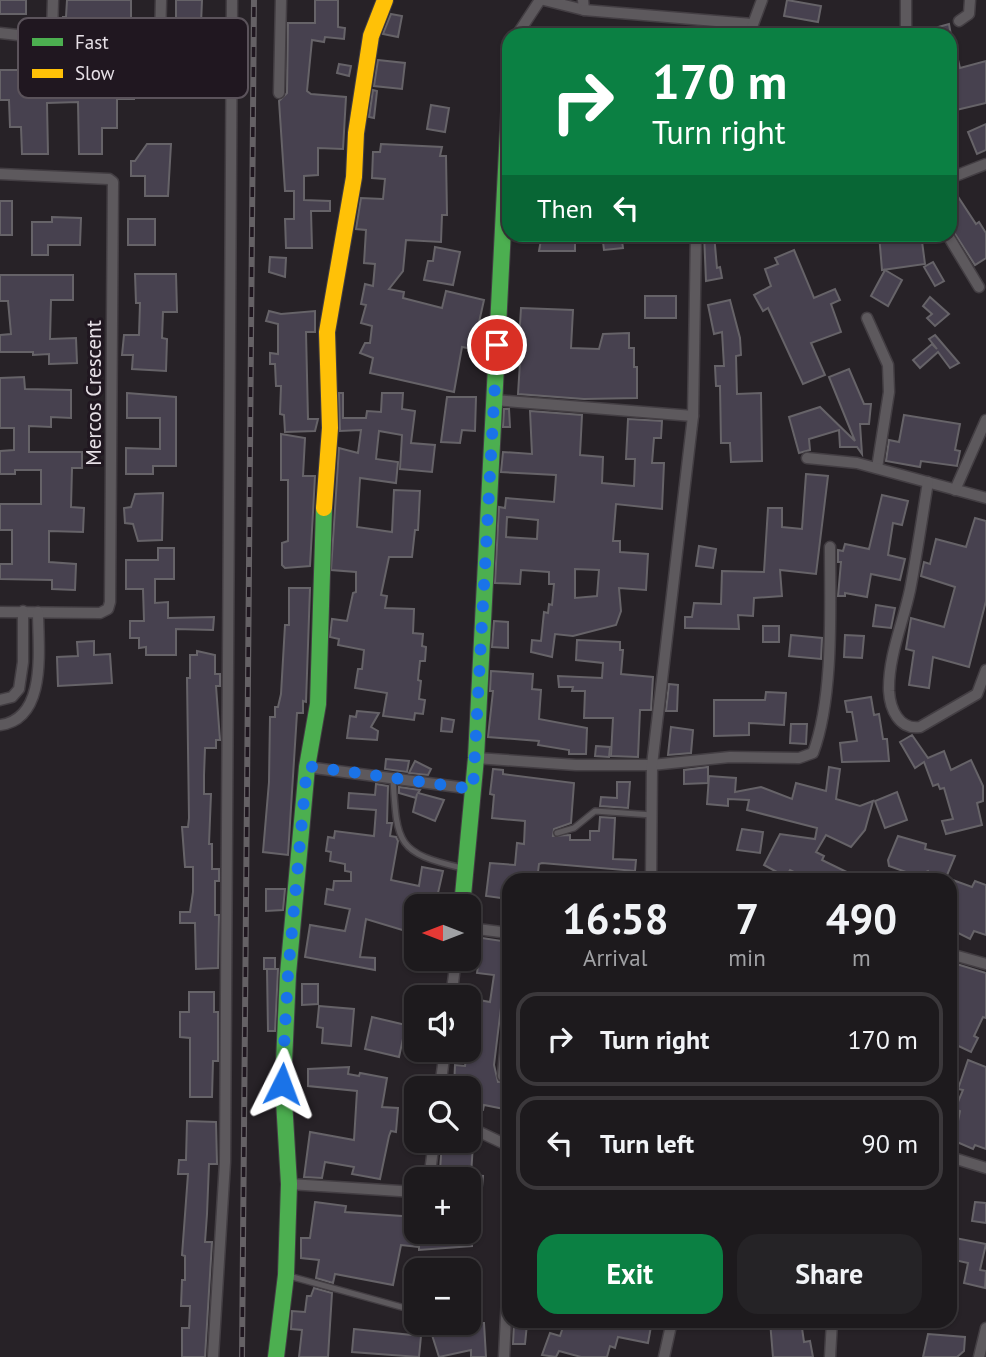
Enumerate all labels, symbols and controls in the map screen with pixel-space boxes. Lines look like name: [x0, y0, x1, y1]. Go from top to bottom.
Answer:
legend: [18, 18, 248, 98]
text: Fast: [75, 30, 109, 54]
text: 170 m: [652, 49, 787, 113]
icon: right: [537, 56, 628, 147]
text: Slow: [75, 61, 115, 85]
text: Turn right: [652, 111, 786, 153]
icon: left: [607, 189, 645, 227]
text: Then: [537, 192, 593, 225]
pin: [467, 315, 527, 375]
street label: Mercos Crescent: [80, 320, 107, 466]
icon: arrive: [478, 326, 516, 364]
text: 16:58: [562, 891, 668, 946]
text: 7: [735, 891, 759, 946]
text: 490: [826, 891, 897, 946]
north arrow: [404, 894, 481, 971]
map controls: [404, 894, 481, 1335]
text: Arrival: [583, 943, 647, 972]
text: min: [728, 943, 766, 972]
text: m: [852, 943, 871, 972]
button: sound: [404, 985, 481, 1062]
icon: right: [541, 1020, 579, 1058]
text: Turn right: [600, 1023, 709, 1056]
text: 170 m: [847, 1023, 918, 1056]
position arrow: [245, 1047, 319, 1121]
button: search: [404, 1076, 481, 1153]
icon: left: [541, 1124, 579, 1162]
text: Turn left: [600, 1127, 694, 1160]
text: 90 m: [862, 1127, 918, 1160]
button: +: [404, 1167, 481, 1244]
button: Exit: [537, 1234, 723, 1314]
button: Share: [737, 1234, 922, 1314]
button: −: [404, 1258, 481, 1335]

